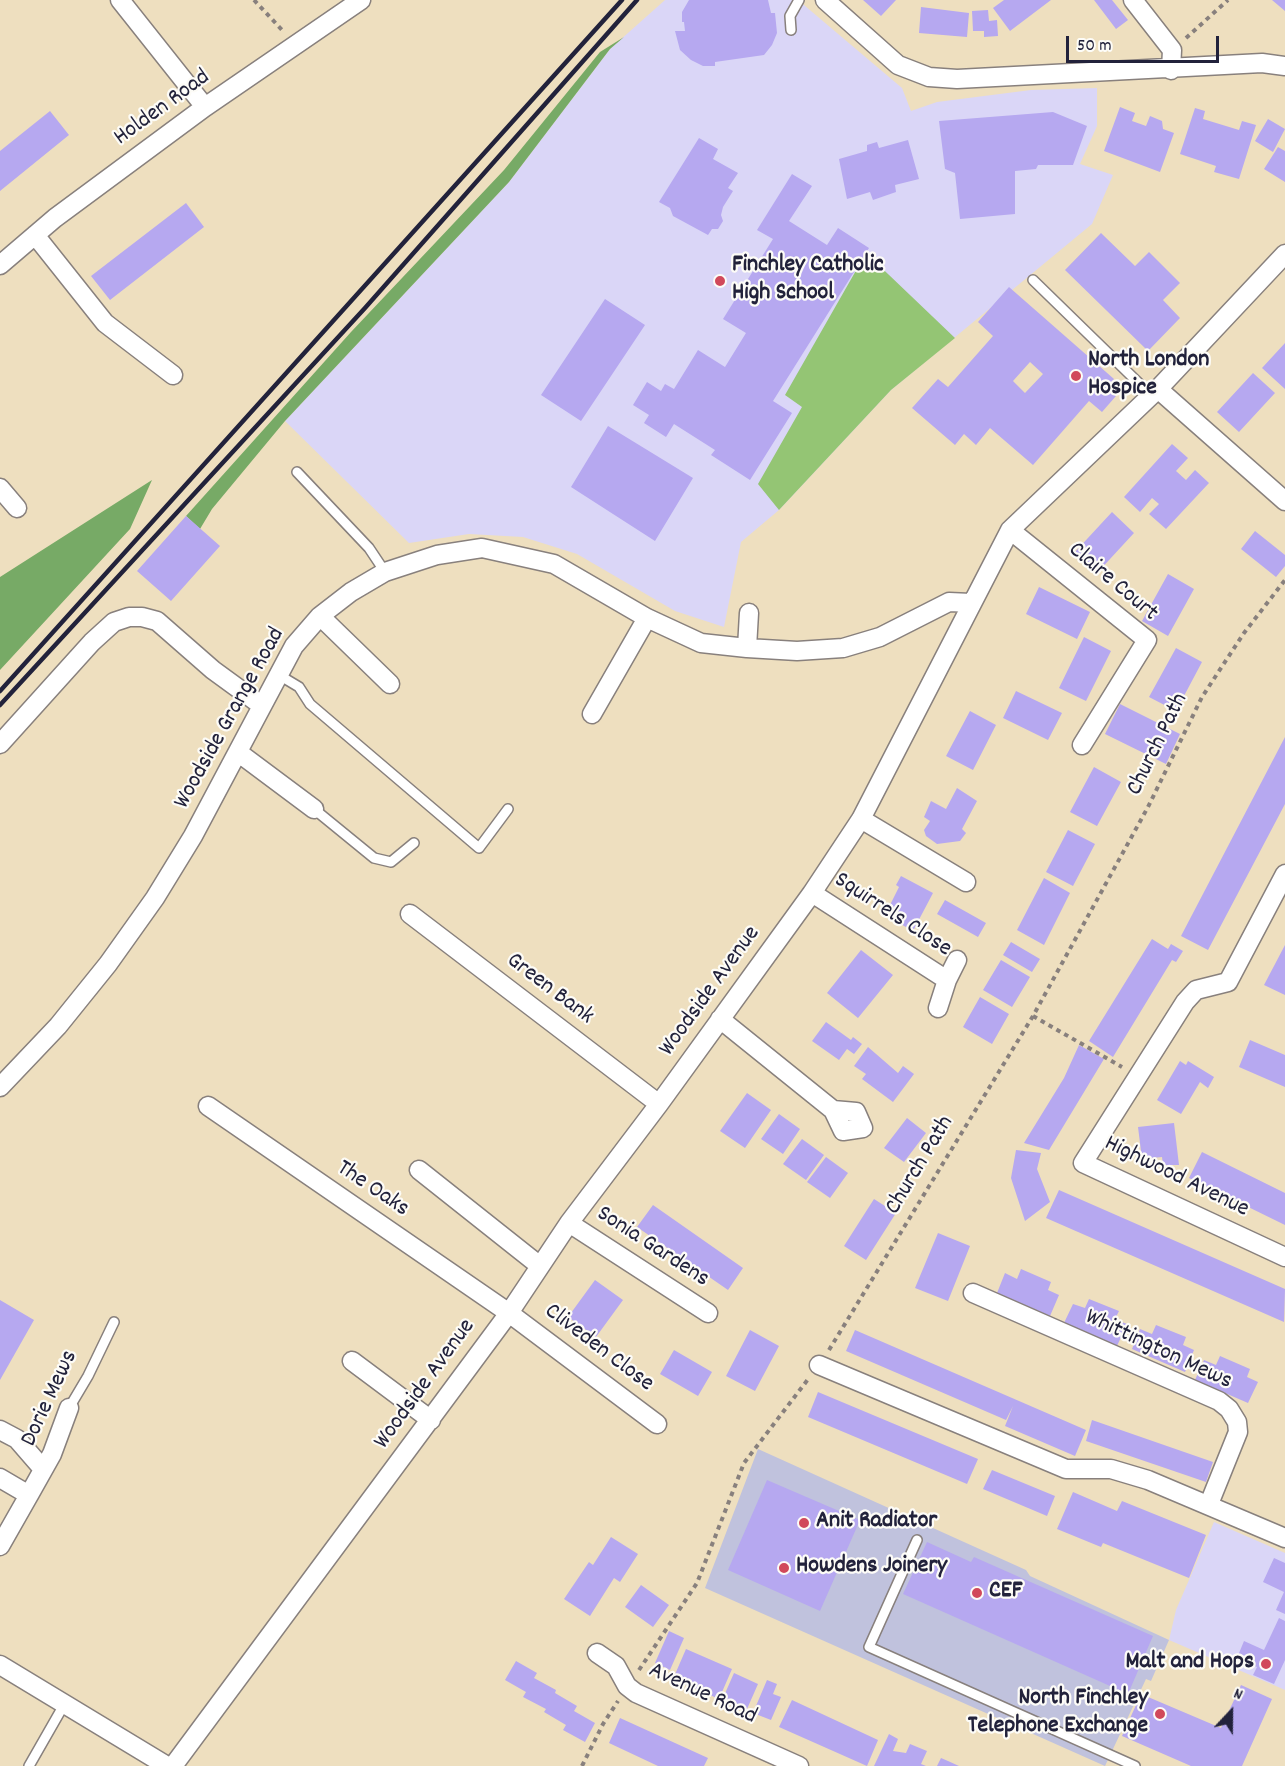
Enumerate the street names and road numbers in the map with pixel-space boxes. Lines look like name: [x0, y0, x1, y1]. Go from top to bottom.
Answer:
street label: Holden Road: [109, 64, 217, 154]
street label: Claire Court: [1061, 537, 1163, 629]
street label: Woodside Grange Road: [169, 623, 293, 815]
street label: Church Path: [1122, 689, 1196, 801]
street label: Squirrels Close: [828, 867, 956, 965]
street label: Woodside Avenue: [654, 921, 768, 1063]
street label: Green Bank: [499, 948, 599, 1032]
street label: Church Path: [880, 1111, 962, 1221]
street label: Highwood Avenue: [1099, 1131, 1253, 1225]
street label: The Oaks: [330, 1155, 414, 1225]
street label: Sonia Gardens: [590, 1201, 714, 1295]
street label: Cliveden Close: [537, 1298, 659, 1400]
street label: Whittington Mews: [1080, 1304, 1236, 1398]
street label: Woodside Avenue: [369, 1314, 483, 1456]
street label: Dorie Mews: [16, 1346, 86, 1452]
street label: Avenue Road: [643, 1657, 761, 1733]

